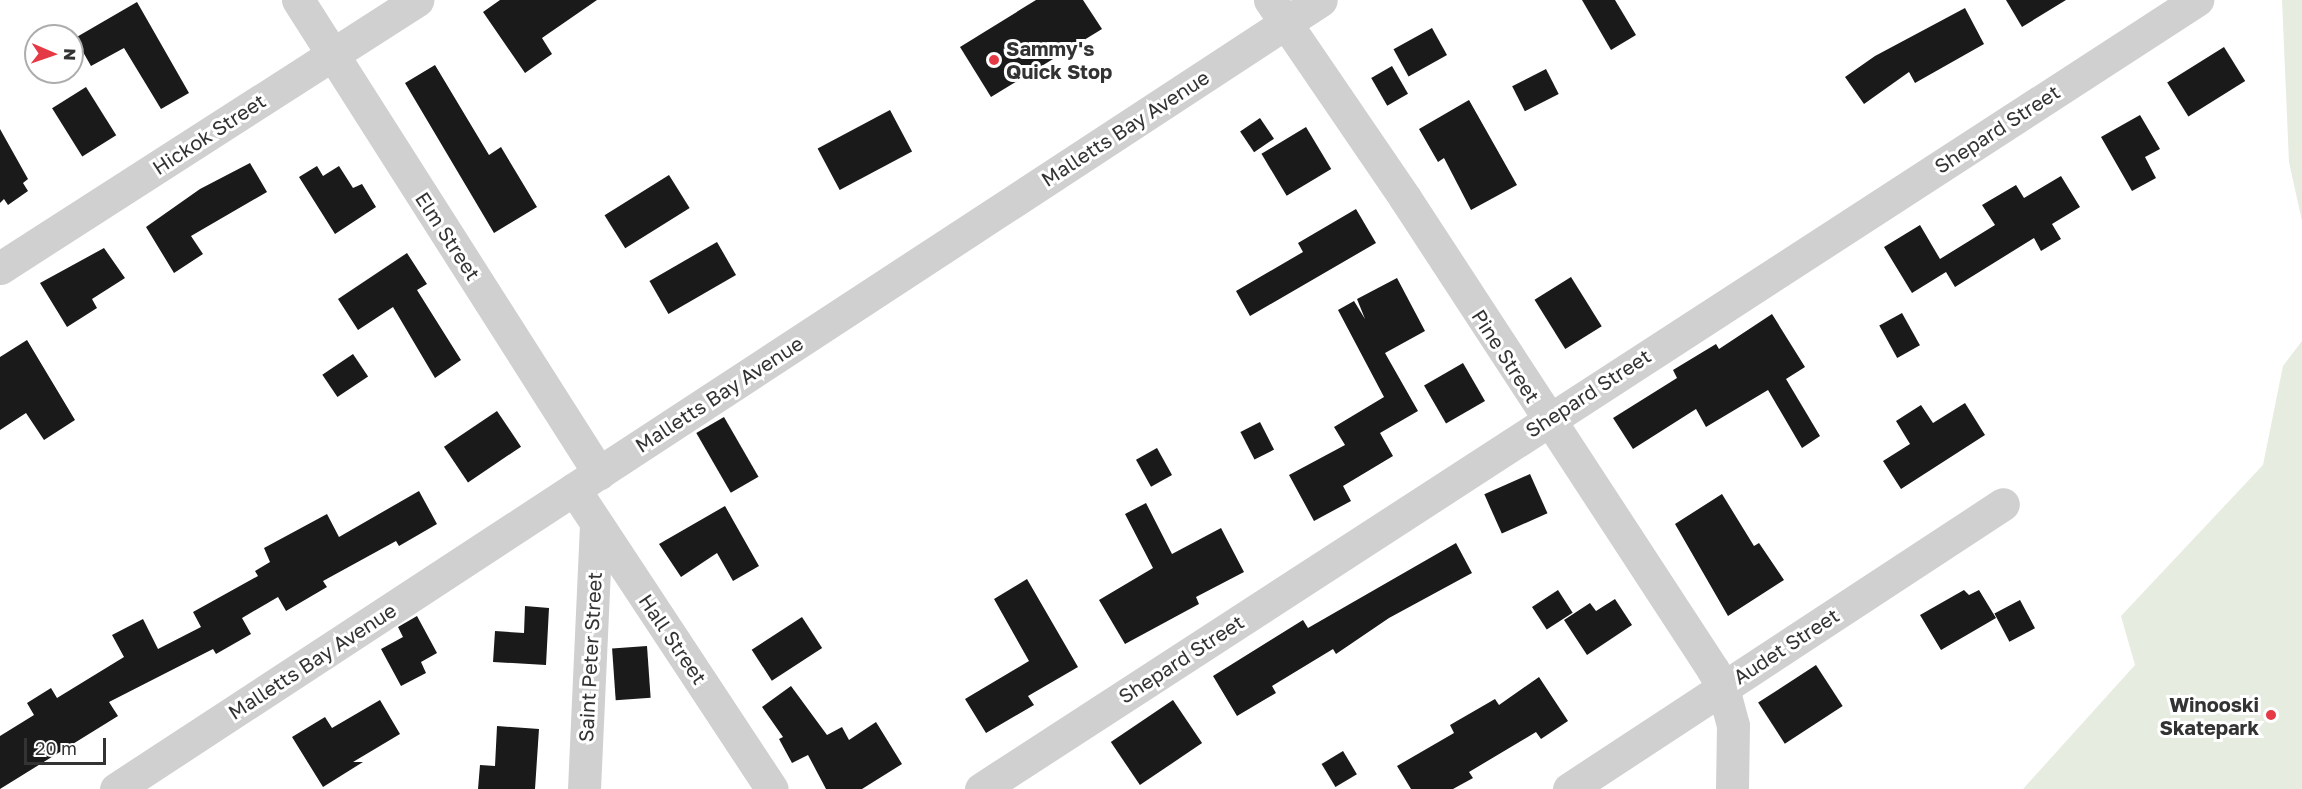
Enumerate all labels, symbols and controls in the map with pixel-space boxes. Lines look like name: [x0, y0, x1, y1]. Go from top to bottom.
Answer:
north arrow: [24, 24, 84, 84]
place label: Sammy's Quick Stop: [1006, 36, 1112, 83]
text: N: [60, 48, 80, 61]
marker: Sammy's Quick Stop: [987, 53, 1001, 67]
street label: Malletts Bay Avenue: [1037, 65, 1213, 191]
street label: Shepard Street: [1930, 80, 2064, 178]
street label: Hickok Street: [148, 89, 270, 179]
street label: Elm Street: [411, 187, 485, 285]
street label: Pine Street: [1467, 305, 1545, 407]
street label: Malletts Bay Avenue: [631, 331, 807, 457]
street label: Shepard Street: [1521, 344, 1655, 442]
street label: Saint Peter Street: [574, 571, 606, 743]
street label: Hall Street: [634, 589, 712, 689]
street label: Malletts Bay Avenue: [224, 598, 400, 724]
street label: Audet Street: [1729, 603, 1843, 689]
street label: Shepard Street: [1114, 610, 1248, 708]
place label: Winooski Skatepark: [2160, 692, 2259, 739]
marker: Winooski Skatepark: [2264, 708, 2278, 722]
scale bar: [27, 726, 110, 764]
text: 20 m: [35, 737, 77, 759]

